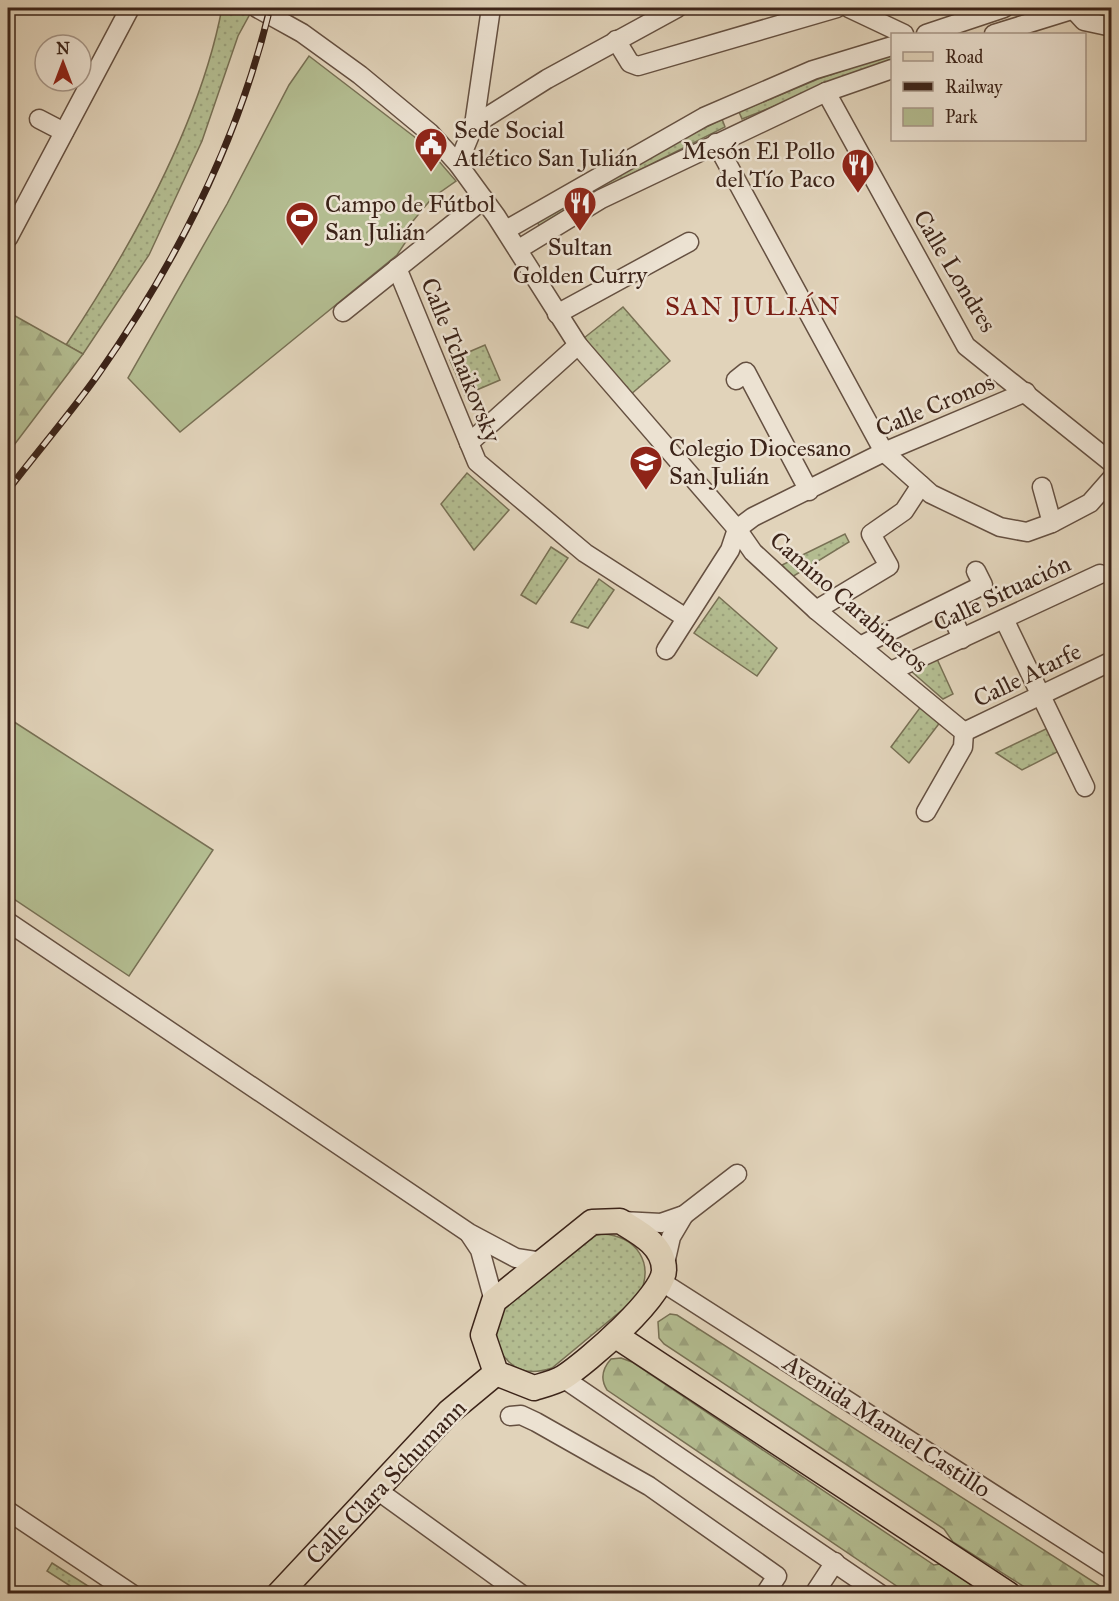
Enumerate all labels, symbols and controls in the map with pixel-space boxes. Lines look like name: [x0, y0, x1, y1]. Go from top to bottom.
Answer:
north arrow: [33, 33, 93, 93]
legend: [891, 33, 1086, 141]
text: N: [56, 39, 70, 58]
text: Road: [945, 46, 983, 68]
text: Railway: [945, 76, 1003, 98]
text: Park: [945, 106, 978, 128]
place label: Sede Social Atlético San Julián: [453, 115, 638, 173]
public building icon: Sede Social Atlético San Julián: [413, 126, 449, 173]
place label: Mesón El Pollo del Tío Paco: [682, 136, 835, 194]
restaurant icon: Mesón El Pollo del Tío Paco: [840, 147, 876, 194]
restaurant icon: Sultan Golden Curry: [562, 185, 598, 232]
place label: Campo de Fútbol San Julián: [325, 189, 496, 247]
sports icon: Campo de Fútbol San Julián: [284, 200, 320, 247]
street label: Calle Londres: [907, 204, 1003, 338]
place label: Sultan Golden Curry: [513, 232, 648, 290]
street label: Calle Tchaikovsky: [414, 273, 508, 447]
district label: SAN JULIÁN: [665, 290, 841, 322]
street label: Calle Cronos: [871, 367, 999, 443]
place label: Colegio Diocesano San Julián: [669, 433, 851, 491]
school or university icon: Colegio Diocesano San Julián: [628, 444, 664, 491]
street label: Camino Carabineros: [764, 525, 934, 679]
street label: Calle Situación: [929, 548, 1075, 638]
street label: Calle Atarfe: [968, 636, 1086, 714]
street label: Avenida Manuel Castillo: [777, 1347, 996, 1504]
street label: Calle Clara Schumann: [299, 1393, 473, 1571]

